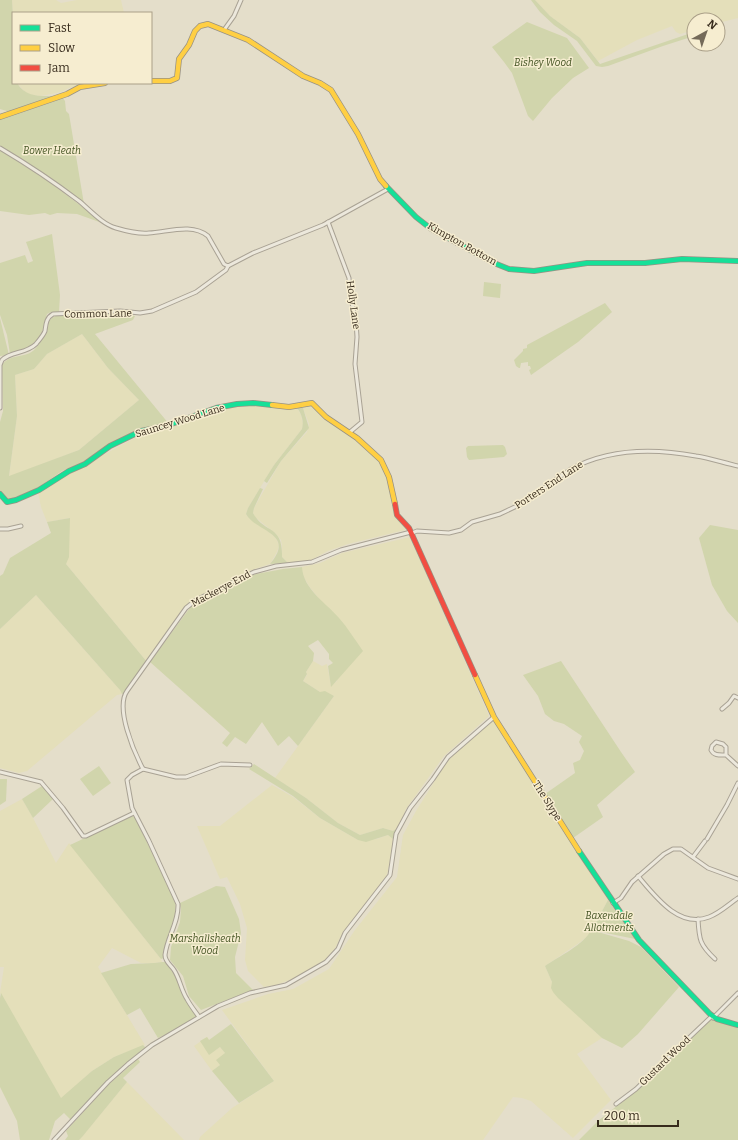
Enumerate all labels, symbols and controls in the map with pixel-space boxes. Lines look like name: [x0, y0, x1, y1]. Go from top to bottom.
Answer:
legend: [12, 12, 152, 84]
north arrow: [686, 12, 726, 52]
text: N: [705, 17, 720, 33]
text: Fast: [48, 21, 72, 35]
text: Slow: [48, 41, 75, 55]
park label: Bishey Wood: [514, 57, 572, 69]
text: Jam: [47, 61, 70, 75]
park label: Bower Heath: [23, 145, 81, 157]
street label: Kimpton Bottom: [425, 220, 499, 268]
street label: Holly Lane: [344, 280, 362, 330]
street label: Common Lane: [64, 307, 132, 321]
street label: Sauncey Wood Lane: [134, 402, 226, 440]
street label: Porters End Lane: [513, 458, 585, 512]
street label: Mackerye End: [189, 568, 253, 610]
street label: The Slype: [530, 779, 564, 823]
park label: Baxendale Allotments: [583, 910, 634, 934]
park label: Marshallsheath Wood: [169, 933, 241, 957]
street label: Gustard Wood: [637, 1034, 693, 1088]
scale bar: [598, 1102, 678, 1128]
text: 200 m: [604, 1109, 640, 1123]

